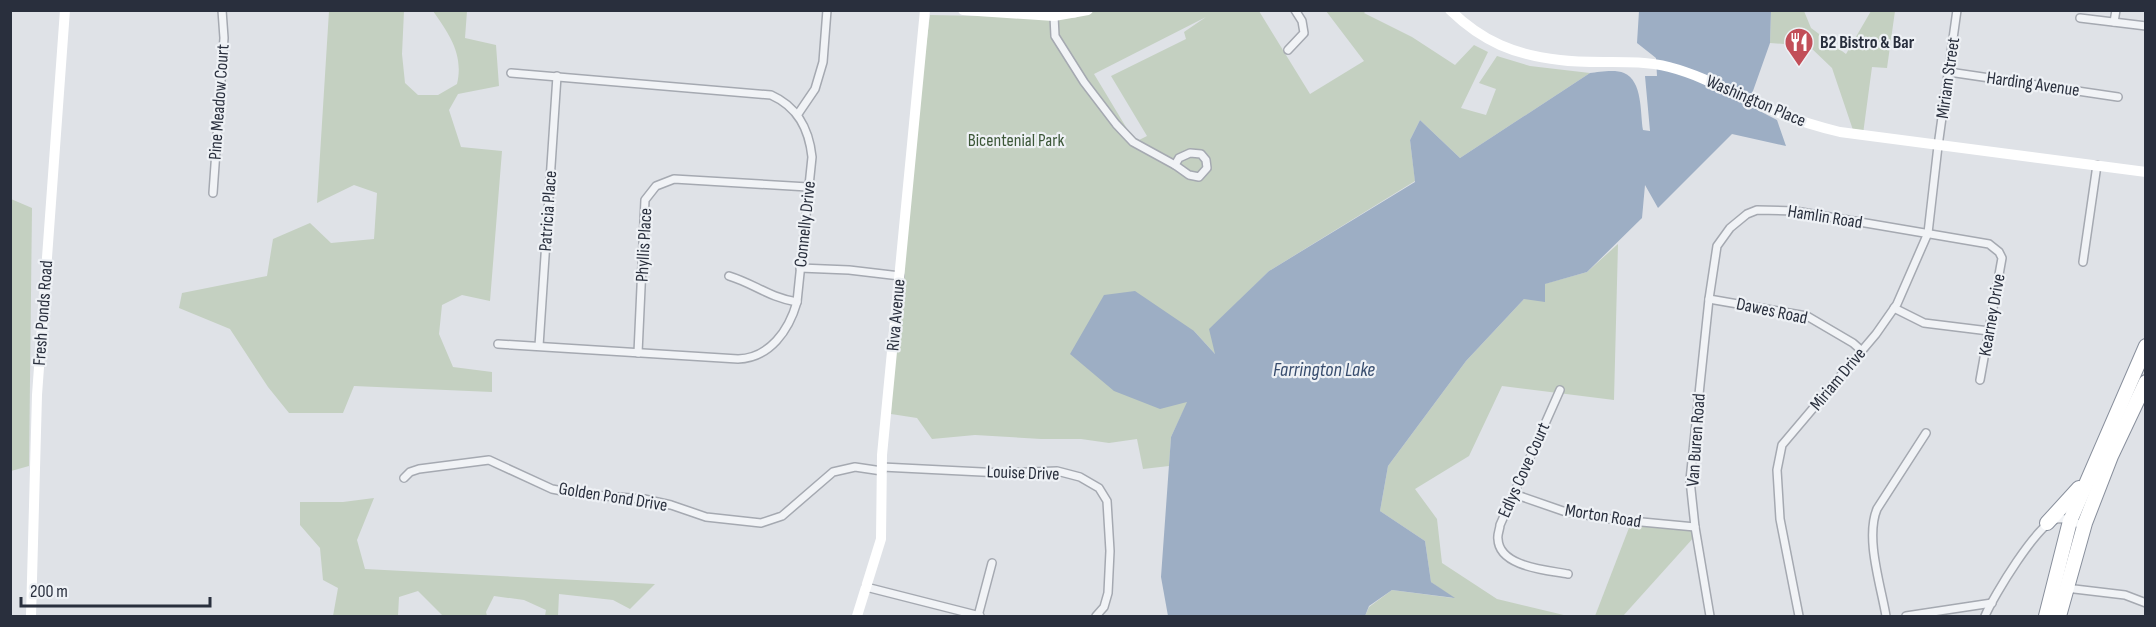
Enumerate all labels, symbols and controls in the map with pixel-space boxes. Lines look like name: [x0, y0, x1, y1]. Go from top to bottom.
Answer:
restaurant icon: B2 Bistro & Bar: [1783, 26, 1815, 68]
place label: B2 Bistro & Bar: [1820, 32, 1915, 53]
street label: Miriam Street: [1932, 35, 1964, 120]
street label: Pine Meadow Court: [204, 43, 234, 161]
street label: Harding Avenue: [1985, 67, 2081, 101]
street label: Washington Place: [1703, 71, 1809, 131]
park label: Bicentenial Park: [968, 130, 1064, 151]
street label: Patricia Place: [535, 170, 561, 252]
street label: Connelly Drive: [790, 180, 820, 268]
street label: Hamlin Road: [1786, 201, 1864, 233]
street label: Phyllis Place: [632, 207, 656, 283]
street label: Fresh Ponds Road: [29, 260, 57, 366]
street label: Kearney Drive: [1974, 272, 2010, 358]
street label: Riva Avenue: [882, 278, 910, 352]
street label: Dawes Road: [1735, 293, 1809, 329]
street label: Miriam Drive: [1806, 343, 1870, 415]
water label: Farrington Lake: [1273, 358, 1375, 382]
street label: Van Buren Road: [1682, 393, 1710, 487]
street label: Edlys Cove Court: [1494, 419, 1554, 521]
street label: Louise Drive: [986, 461, 1060, 485]
street label: Golden Pond Drive: [557, 478, 669, 516]
street label: Morton Road: [1563, 500, 1643, 532]
scale bar: [21, 570, 210, 608]
text: 200 m: [30, 581, 68, 602]

